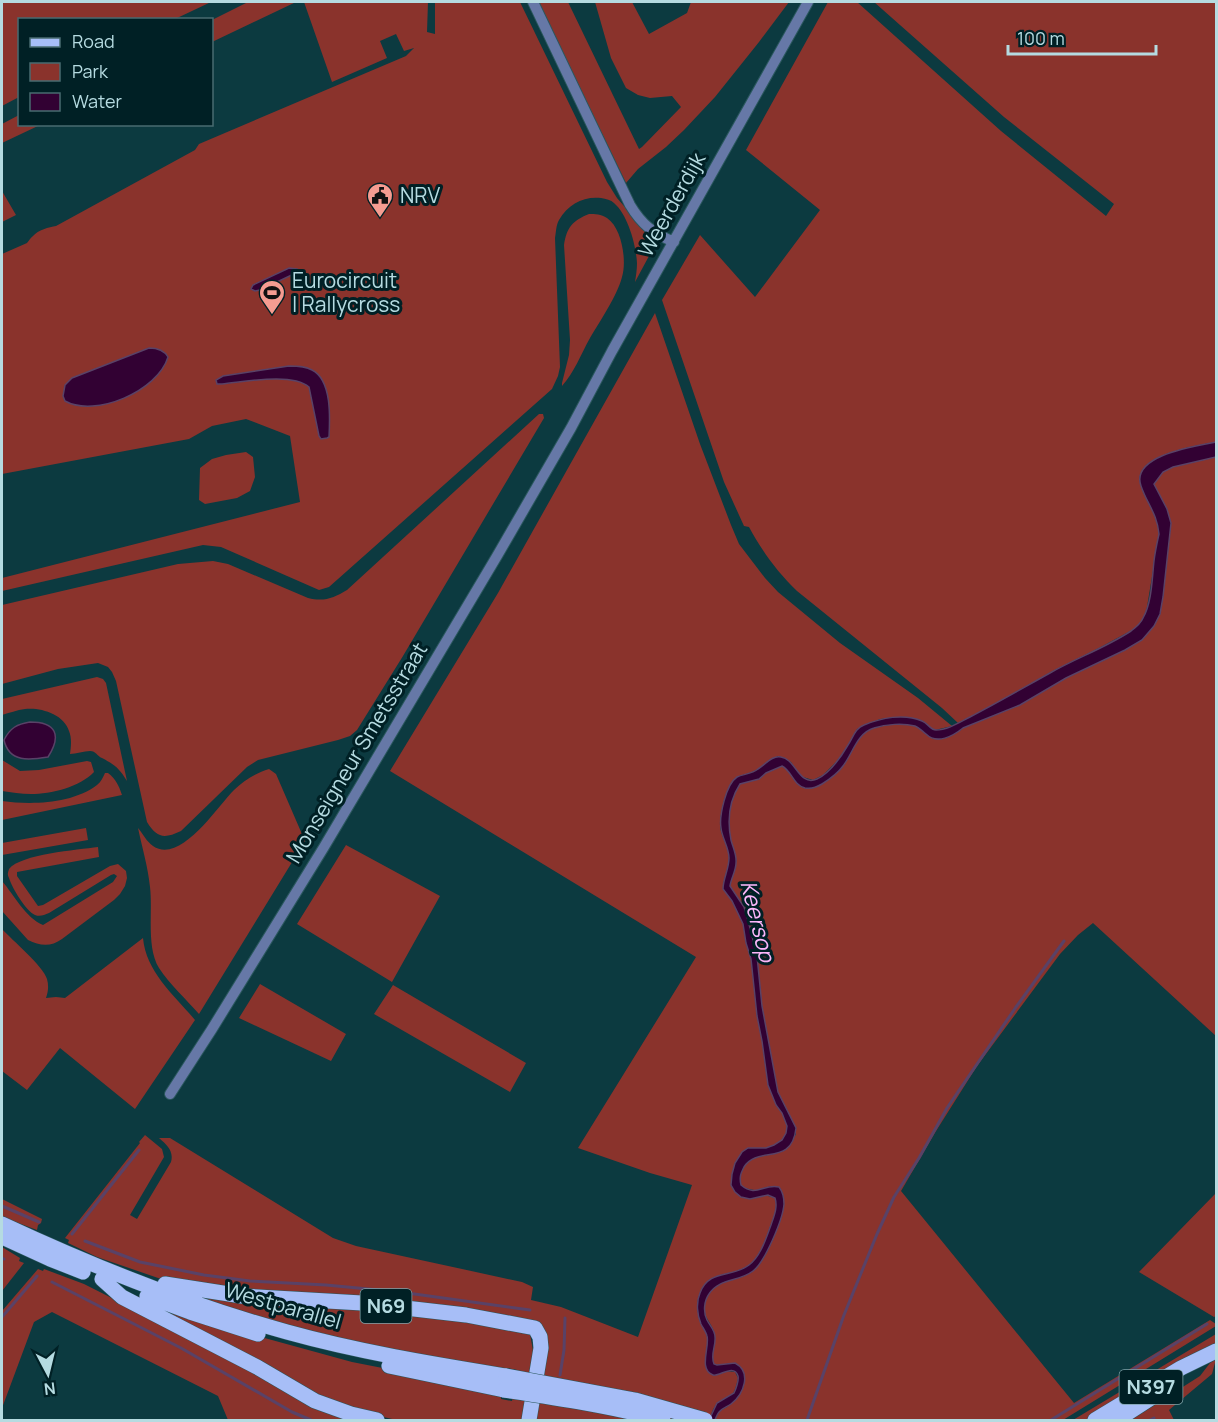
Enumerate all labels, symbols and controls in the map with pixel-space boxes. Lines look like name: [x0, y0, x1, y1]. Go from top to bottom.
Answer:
legend: [18, 18, 213, 126]
scale bar: [1008, 18, 1156, 56]
text: 100 m: [1017, 26, 1065, 50]
text: Road: [72, 29, 115, 53]
text: Park: [72, 59, 109, 83]
text: Water: [72, 89, 122, 113]
street label: Weerderdijk: [631, 147, 712, 262]
public building icon: NRV: [365, 181, 395, 219]
place label: NRV: [400, 181, 441, 209]
place label: Eurocircuit | Rallycross: [292, 266, 400, 318]
sports icon: Eurocircuit | Rallycross: [257, 278, 287, 316]
street label: Monseigneur Smetsstraat: [279, 637, 433, 868]
water label: Keersop: [733, 877, 783, 967]
street label: Westparallel: [222, 1275, 345, 1335]
road number: N69: [360, 1289, 412, 1323]
north arrow: [18, 1344, 78, 1404]
road number: N397: [1120, 1370, 1182, 1404]
text: N: [43, 1377, 57, 1401]

